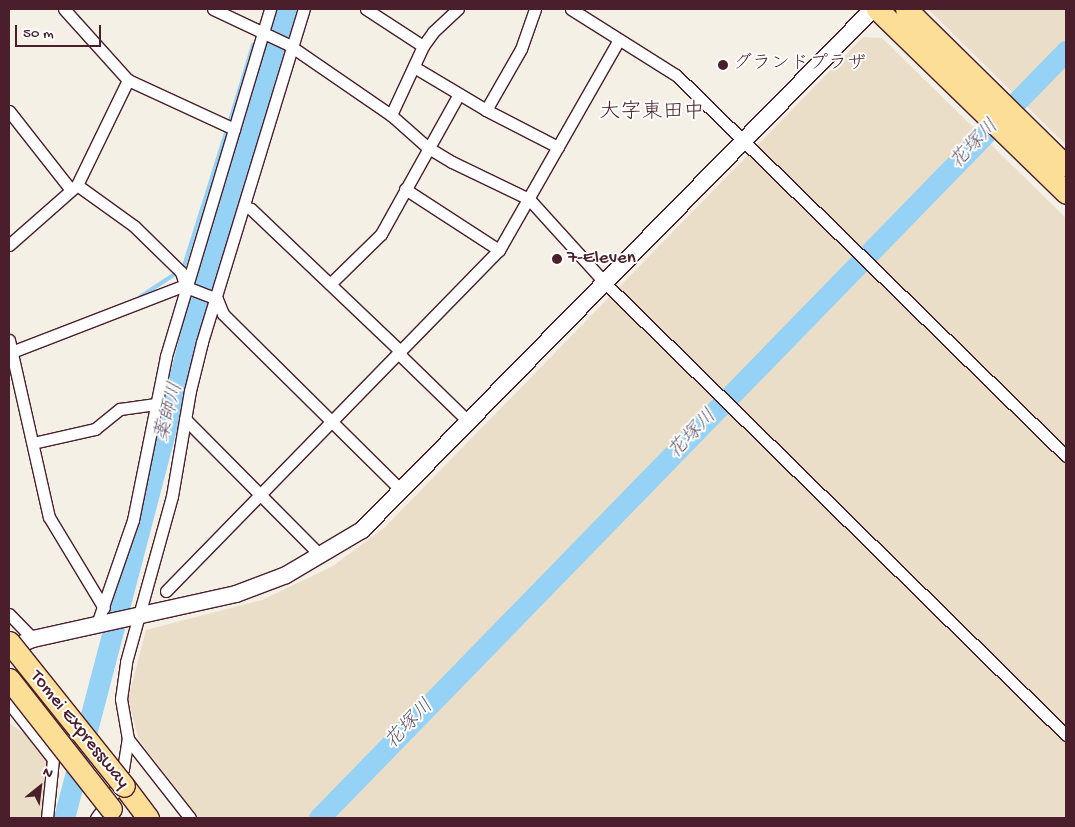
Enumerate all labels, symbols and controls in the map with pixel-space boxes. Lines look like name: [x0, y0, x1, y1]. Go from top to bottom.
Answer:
scale bar: [18, 15, 104, 47]
text: 50 m: [23, 25, 54, 43]
place label: グランドプラザ: [733, 54, 866, 76]
marker: グランドプラザ: [717, 59, 729, 71]
district label: 大字東田中: [600, 101, 704, 127]
water label: 花塚川: [946, 115, 1004, 175]
place label: 7-Eleven: [567, 248, 636, 270]
marker: 7-Eleven: [551, 253, 563, 265]
water label: 薬師川: [151, 380, 189, 444]
water label: 花塚川: [664, 405, 722, 465]
street label: Tomei Expressway: [24, 666, 134, 794]
water label: 花塚川: [381, 695, 439, 755]
north arrow: [15, 762, 65, 812]
text: N: [39, 764, 56, 783]

